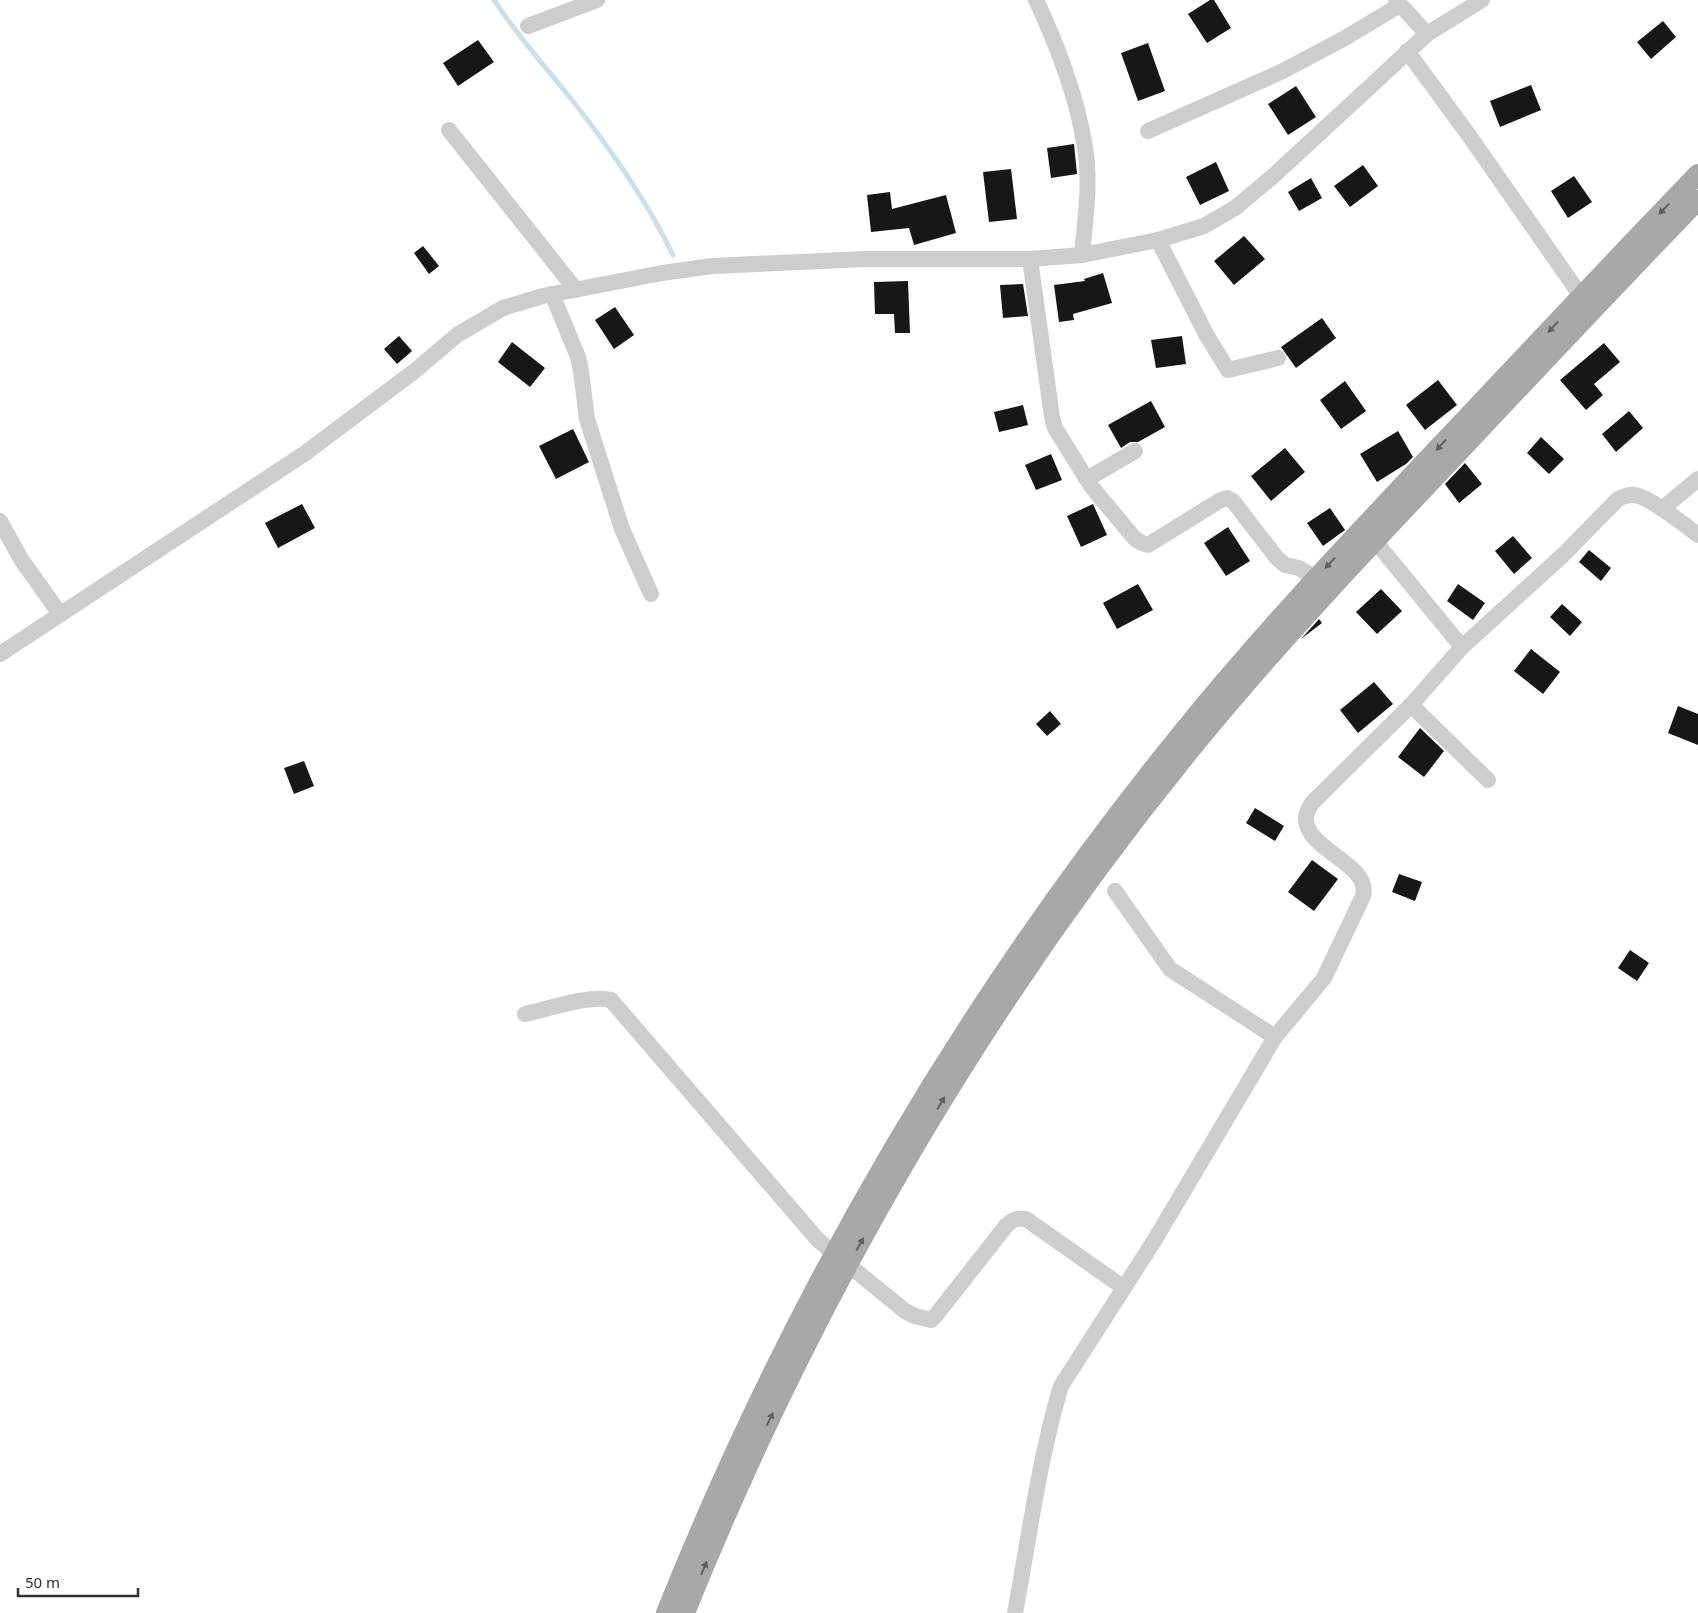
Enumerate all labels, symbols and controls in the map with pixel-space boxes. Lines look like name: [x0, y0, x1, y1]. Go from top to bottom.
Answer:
one-way arrow: [1658, 202, 1670, 214]
one-way arrow: [1547, 320, 1559, 332]
one-way arrow: [1435, 439, 1447, 451]
one-way arrow: [1324, 557, 1335, 570]
one-way arrow: [937, 1097, 946, 1110]
one-way arrow: [855, 1237, 864, 1250]
one-way arrow: [766, 1412, 774, 1426]
one-way arrow: [700, 1561, 708, 1575]
scale bar: [18, 1566, 138, 1598]
text: 50 m: [25, 1572, 60, 1592]

